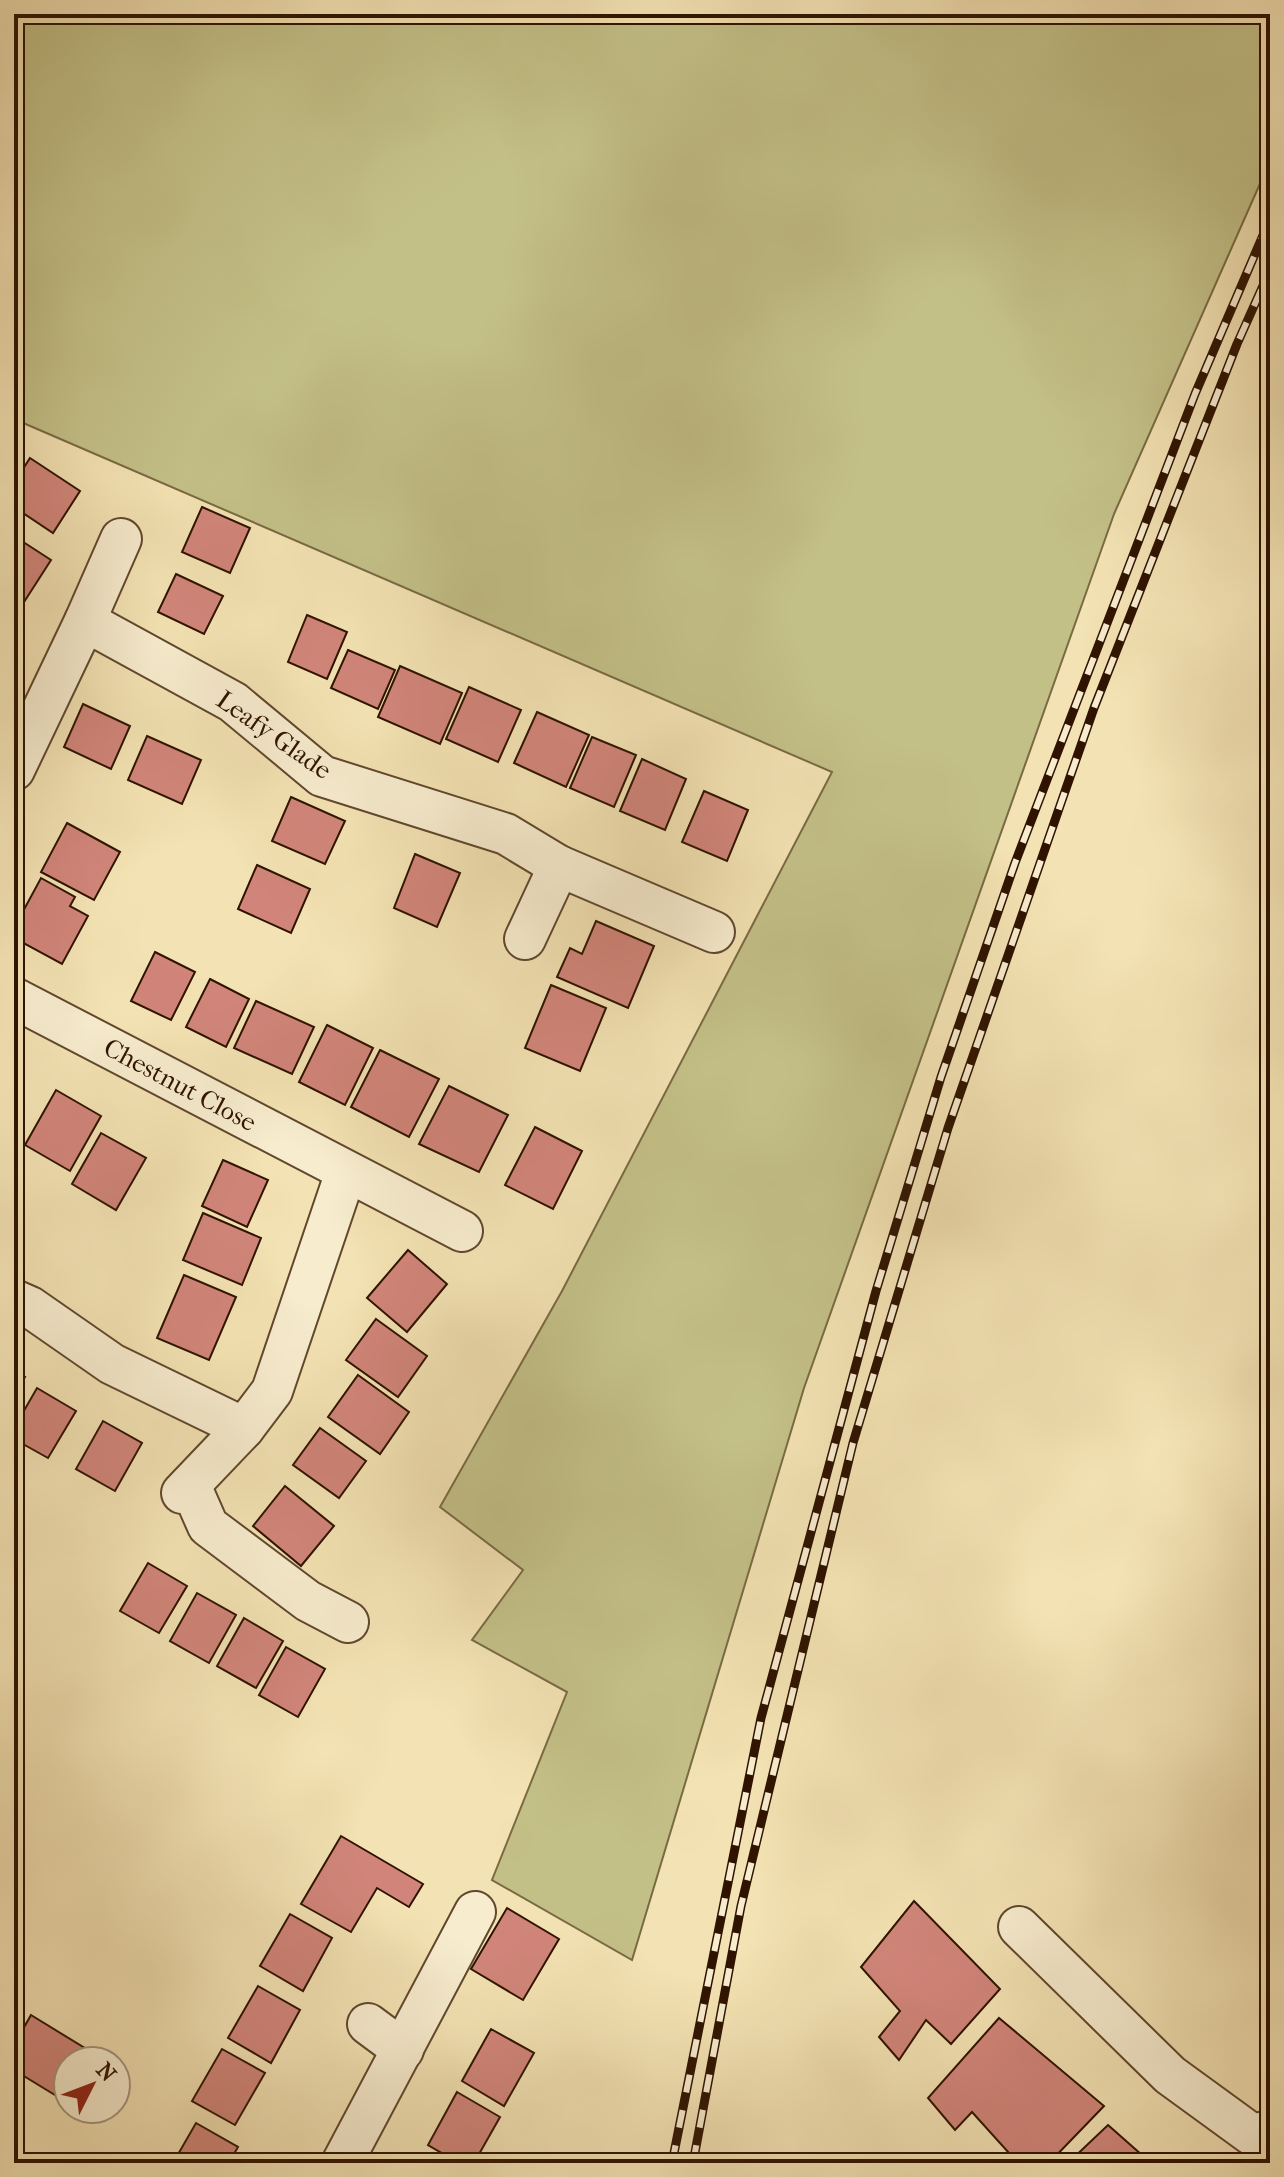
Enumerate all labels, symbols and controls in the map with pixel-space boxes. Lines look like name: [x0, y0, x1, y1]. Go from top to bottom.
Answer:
street label: Leafy Glade: [211, 684, 338, 786]
street label: Chestnut Close: [98, 1032, 262, 1138]
north arrow: [52, 2045, 132, 2125]
text: N: [91, 2057, 122, 2087]

